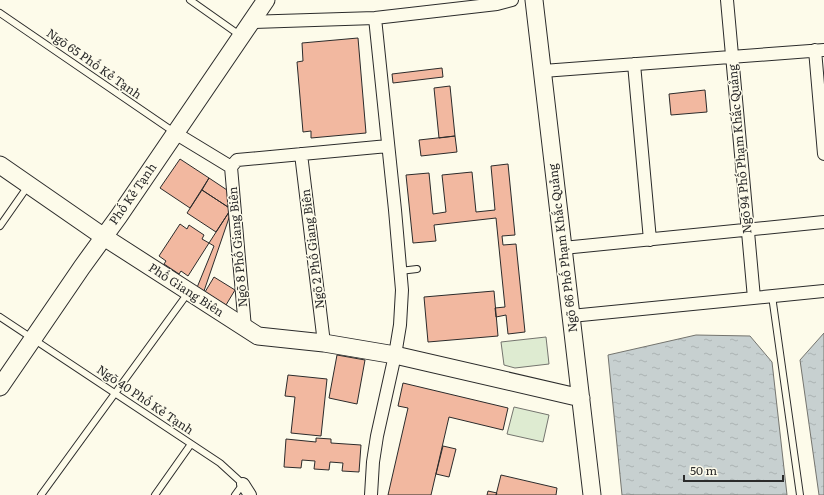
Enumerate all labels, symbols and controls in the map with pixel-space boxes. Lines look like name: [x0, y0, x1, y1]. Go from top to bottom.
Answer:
street label: Ngõ 65 Phố Kẻ Tạnh: [43, 24, 146, 103]
street label: Ngõ 94 Phố Phạm Khắc Quảng: [723, 63, 755, 235]
street label: Phố Kẻ Tạnh: [104, 159, 160, 228]
street label: Ngõ 66 Phố Phạm Khắc Quảng: [543, 162, 581, 334]
street label: Ngõ 8 Phố Giang Biên: [223, 186, 251, 308]
street label: Ngõ 2 Phố Giang Biên: [296, 188, 328, 310]
street label: Phố Giang Biên: [145, 258, 228, 320]
street label: Ngõ 40 Phố Kẻ Tạnh: [93, 360, 198, 438]
scale bar: [684, 457, 783, 483]
text: 50 m: [690, 461, 717, 479]

